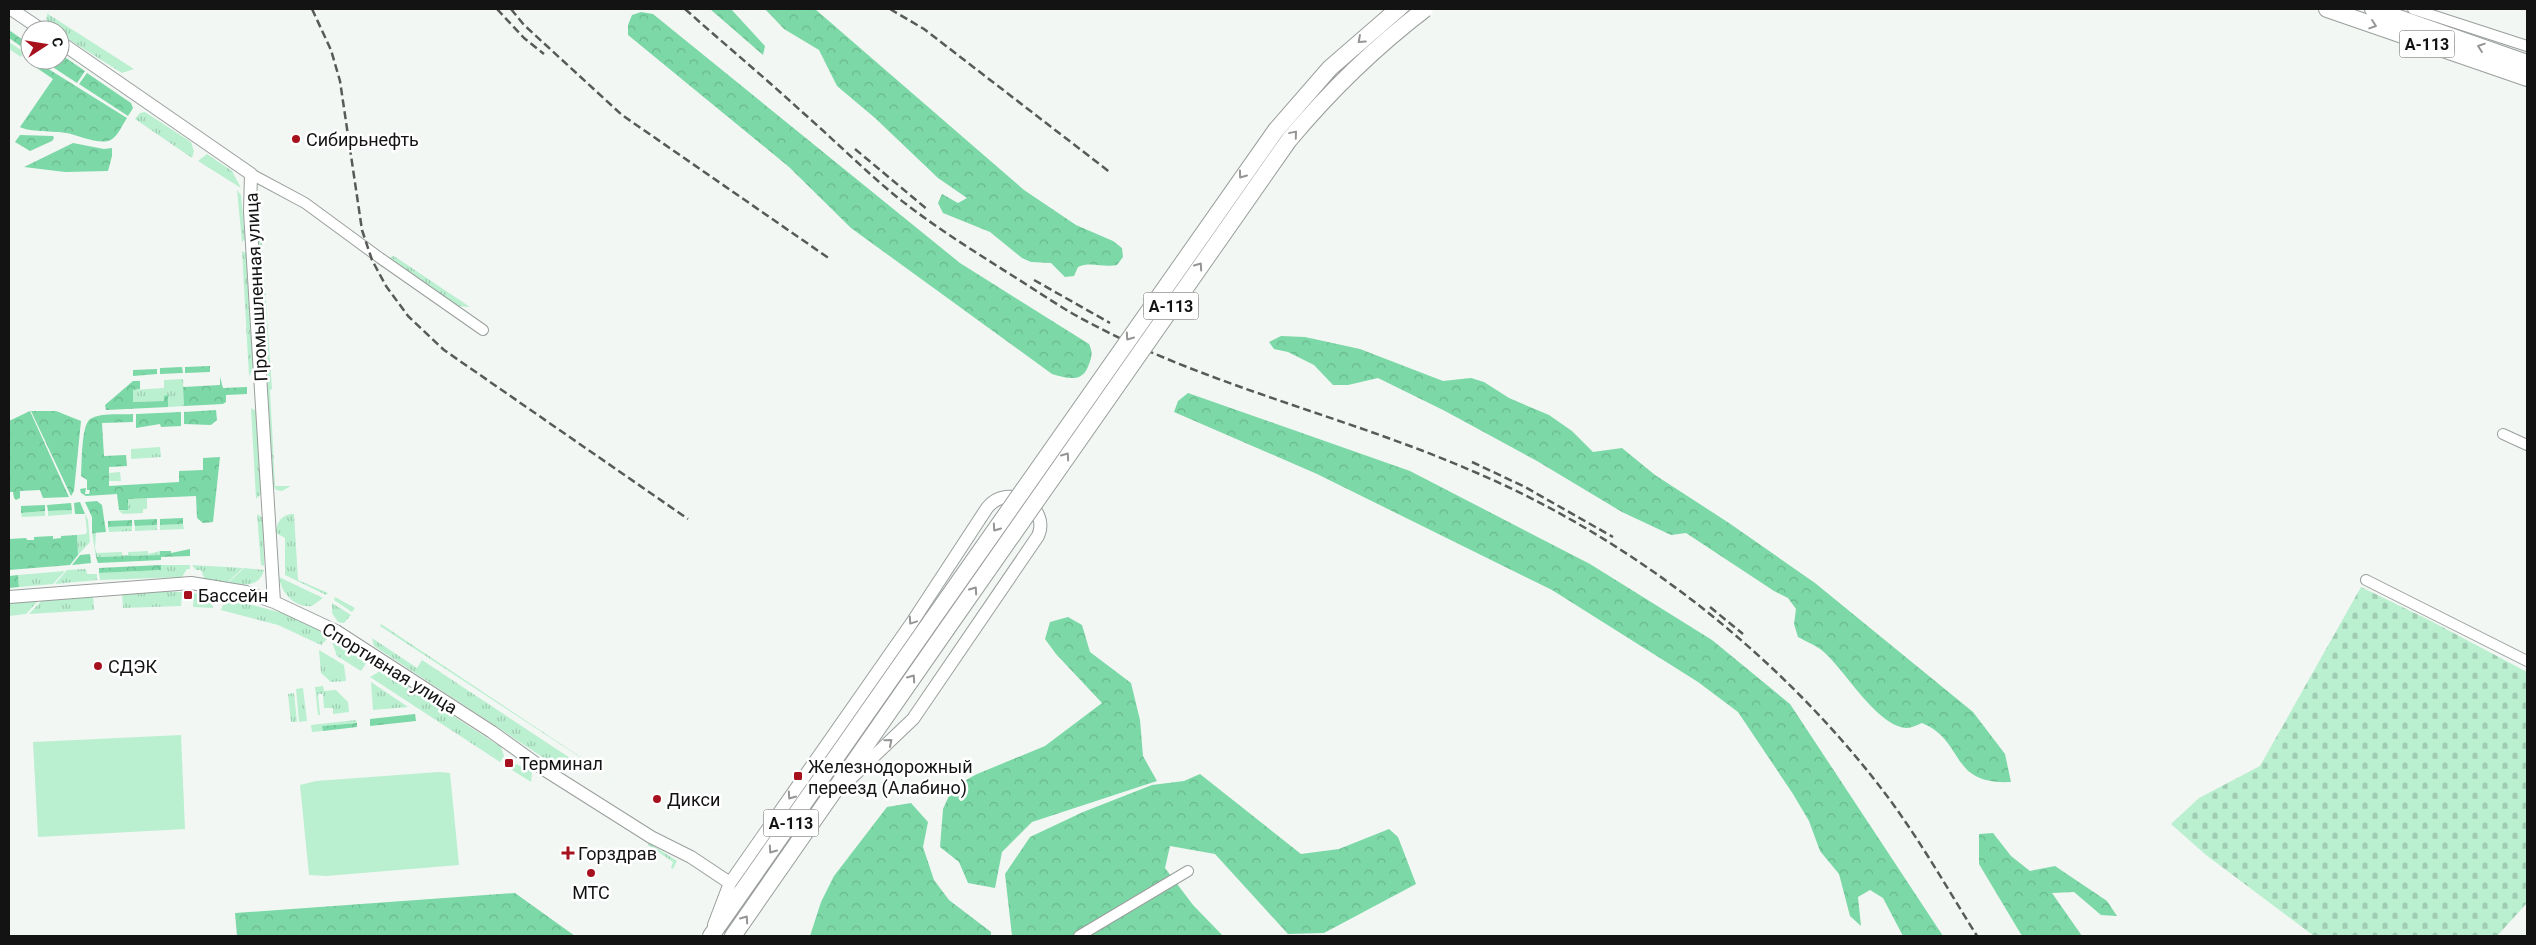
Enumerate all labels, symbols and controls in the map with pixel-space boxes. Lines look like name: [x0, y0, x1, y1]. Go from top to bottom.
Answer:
one-way arrow: [2369, 19, 2377, 29]
north arrow: [20, 20, 70, 70]
road number: А-113: [2400, 31, 2454, 58]
one-way arrow: [1357, 34, 1366, 43]
text: С: [49, 36, 66, 48]
one-way arrow: [2478, 43, 2486, 53]
place label: Сибирьнефть: [306, 129, 419, 150]
one-way arrow: [1289, 131, 1297, 140]
marker: Сибирьнефть: [290, 133, 302, 145]
one-way arrow: [1240, 169, 1248, 178]
street label: Промышленная улица: [241, 192, 271, 382]
one-way arrow: [1193, 262, 1202, 271]
road number: А-113: [1144, 292, 1198, 320]
one-way arrow: [1126, 331, 1135, 341]
one-way arrow: [1060, 453, 1069, 462]
one-way arrow: [993, 522, 1002, 532]
place label: Бассейн: [198, 585, 268, 606]
one-way arrow: [968, 586, 977, 596]
marker: Бассейн: [182, 589, 194, 601]
one-way arrow: [909, 616, 918, 625]
street label: Спортивная улица: [319, 618, 461, 718]
place label: СДЭК: [108, 656, 157, 677]
marker: СДЭК: [92, 660, 104, 672]
one-way arrow: [906, 674, 915, 684]
one-way arrow: [883, 739, 892, 748]
place label: Терминал: [519, 753, 603, 774]
place label: Железнодорожный переезд (Алабино): [808, 756, 973, 799]
marker: Терминал: [503, 757, 515, 769]
marker: Железнодорожный переезд (Алабино): [792, 770, 804, 782]
place label: Дикси: [667, 789, 720, 810]
one-way arrow: [788, 790, 797, 799]
marker: Дикси: [651, 793, 663, 805]
road number: А-113: [764, 810, 818, 836]
place label: Горздрав: [578, 843, 657, 864]
one-way arrow: [769, 845, 778, 854]
marker: Горздрав: [562, 847, 574, 859]
marker: МТС: [585, 867, 597, 879]
place label: МТС: [572, 882, 610, 903]
one-way arrow: [739, 915, 748, 925]

